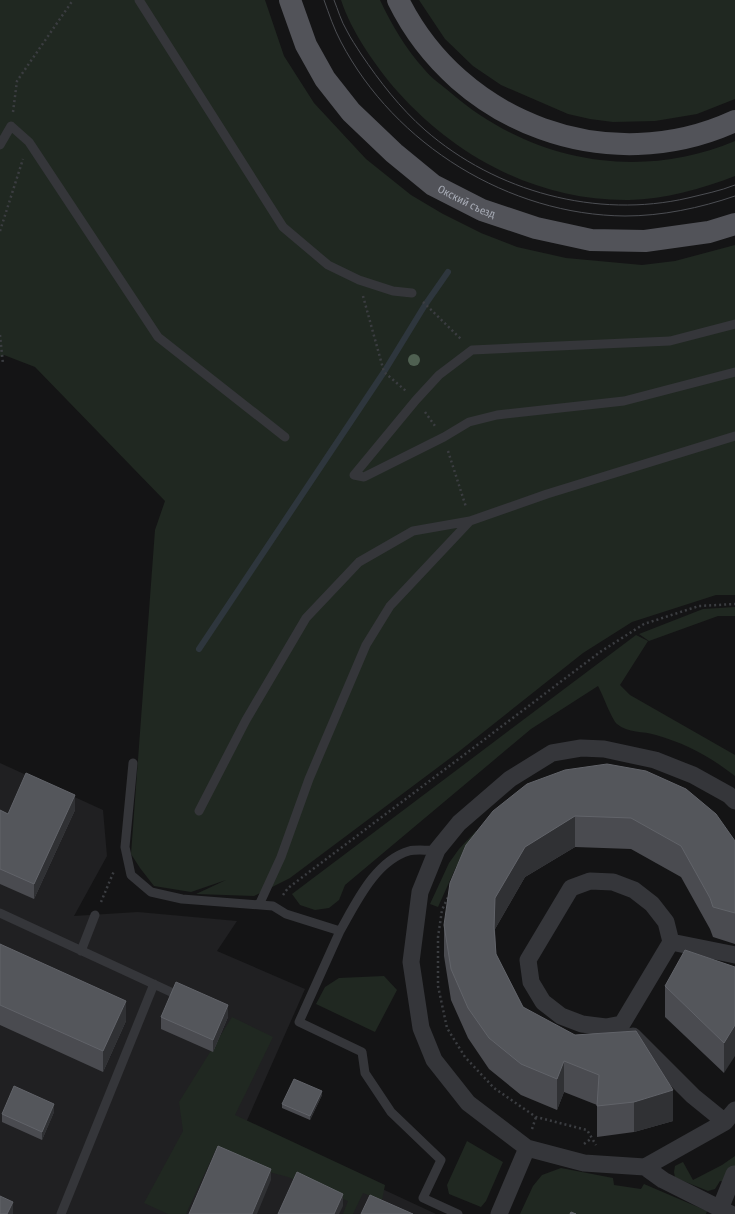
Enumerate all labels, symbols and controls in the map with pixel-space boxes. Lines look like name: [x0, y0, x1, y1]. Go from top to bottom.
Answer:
street label: Окский съезд: [436, 182, 497, 221]

